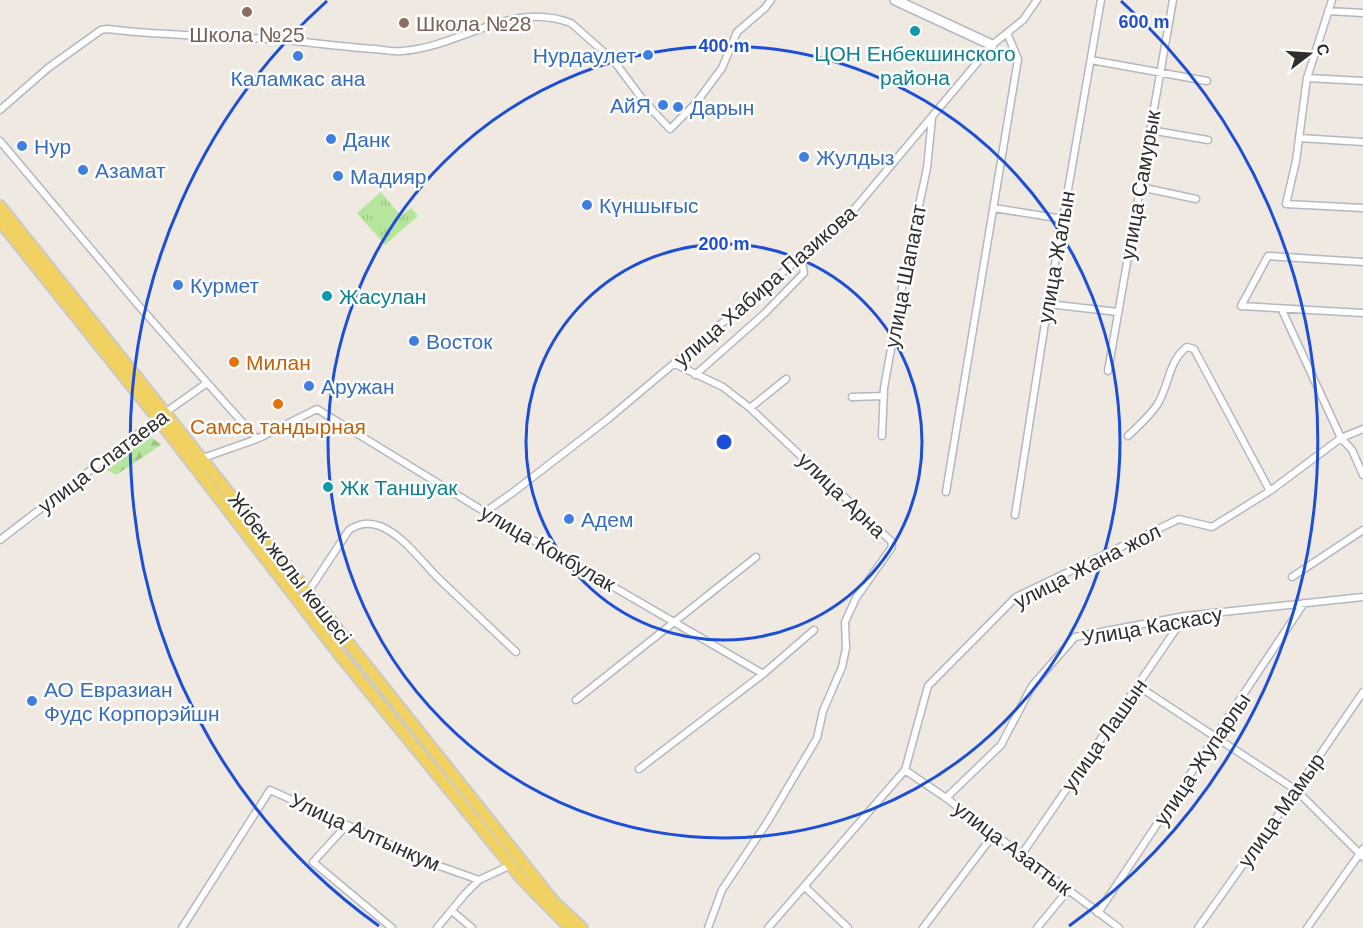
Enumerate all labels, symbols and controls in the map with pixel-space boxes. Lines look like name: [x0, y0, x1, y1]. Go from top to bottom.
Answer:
marker: Школа №25: [240, 5, 254, 19]
place label: Школа №28: [416, 12, 532, 35]
text: 600 m: [1118, 12, 1170, 32]
marker: Школа №28: [397, 16, 411, 30]
place label: Школа №25: [189, 23, 305, 46]
marker: ЦОН Енбекшинского района: [908, 24, 922, 38]
north arrow: [1279, 24, 1339, 84]
text: 400 m: [698, 36, 750, 56]
place label: ЦОН Енбекшинского района: [814, 42, 1016, 89]
text: С: [1313, 42, 1333, 58]
place label: Нурдаулет: [533, 44, 636, 67]
marker: Нурдаулет: [641, 48, 655, 62]
marker: Каламкас ана: [291, 49, 305, 63]
place label: Каламкас ана: [231, 67, 366, 90]
place label: АйЯ: [610, 94, 651, 117]
place label: Дарын: [690, 96, 754, 119]
marker: АйЯ: [656, 98, 670, 112]
marker: Дарын: [671, 100, 685, 114]
street label: улица Самурык: [1116, 108, 1165, 262]
place label: Данк: [343, 128, 390, 151]
marker: Данк: [324, 132, 338, 146]
place label: Нур: [34, 135, 71, 158]
marker: Нур: [15, 139, 29, 153]
place label: Жулдыз: [816, 146, 894, 169]
marker: Жулдыз: [797, 150, 811, 164]
place label: Азамат: [95, 159, 166, 182]
marker: Азамат: [76, 163, 90, 177]
place label: Мадияр: [350, 165, 426, 188]
marker: Мадияр: [331, 169, 345, 183]
street label: улица Жалын: [1033, 189, 1079, 325]
place label: Күншығыс: [599, 194, 699, 217]
marker: Күншығыс: [580, 198, 594, 212]
street label: улица Хабира Пазикова: [669, 200, 861, 371]
street label: улица Шапагат: [880, 202, 930, 350]
text: 200 m: [698, 234, 750, 254]
place label: Курмет: [190, 274, 260, 297]
marker: Курмет: [171, 278, 185, 292]
place label: Жасулан: [339, 285, 426, 308]
marker: Жасулан: [320, 289, 334, 303]
place label: Восток: [426, 330, 493, 353]
marker: Восток: [407, 334, 421, 348]
place label: Милан: [246, 351, 311, 374]
marker: Милан: [227, 355, 241, 369]
place label: Аружан: [321, 375, 395, 398]
marker: Аружан: [302, 379, 316, 393]
marker: Самса тандырная: [271, 397, 285, 411]
street label: улица Спатаева: [34, 404, 173, 517]
place label: Самса тандырная: [190, 415, 366, 438]
centre of rings: [714, 432, 734, 452]
street label: улица Арна: [794, 448, 891, 543]
place label: Жк Таншуак: [340, 476, 458, 499]
marker: Жк Таншуак: [321, 480, 335, 494]
street label: Жібек жолы көшесі: [224, 488, 356, 648]
street label: улица Кокбулак: [476, 500, 620, 596]
place label: Адем: [581, 508, 633, 531]
marker: Адем: [562, 512, 576, 526]
street label: улица Жана жол: [1010, 519, 1164, 613]
street label: Улица Каскасу: [1080, 602, 1225, 650]
street label: улица Лашын: [1057, 674, 1151, 796]
place label: АО Евразиан Фудс Корпорэйшн: [44, 678, 220, 725]
street label: улица Жупарлы: [1149, 688, 1255, 830]
marker: АО Евразиан Фудс Корпорэйшн: [25, 694, 39, 708]
street label: улица Мамыр: [1233, 748, 1329, 872]
street label: Улица Алтынкум: [286, 789, 444, 875]
street label: улица Азаттык: [949, 796, 1077, 900]

